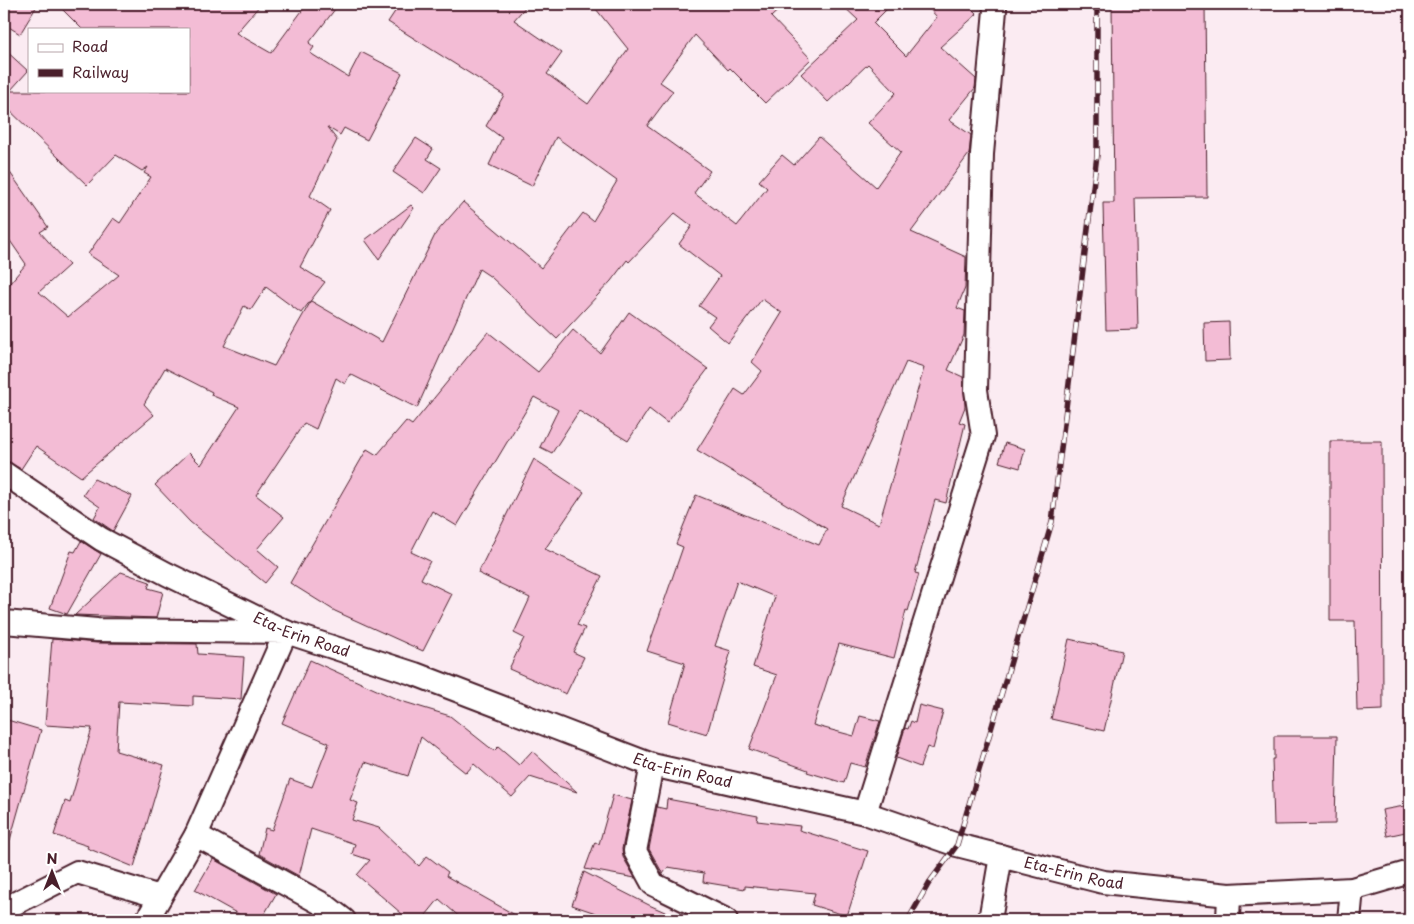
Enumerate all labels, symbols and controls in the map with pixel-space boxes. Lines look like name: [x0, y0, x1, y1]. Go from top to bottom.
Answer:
legend: [28, 28, 190, 92]
text: Road: [72, 34, 108, 57]
text: Railway: [72, 60, 129, 83]
street label: Eta-Erin Road: [250, 605, 353, 662]
street label: Eta-Erin Road: [630, 746, 735, 793]
north arrow: [28, 846, 78, 896]
text: N: [46, 848, 58, 869]
street label: Eta-Erin Road: [1022, 849, 1125, 894]

